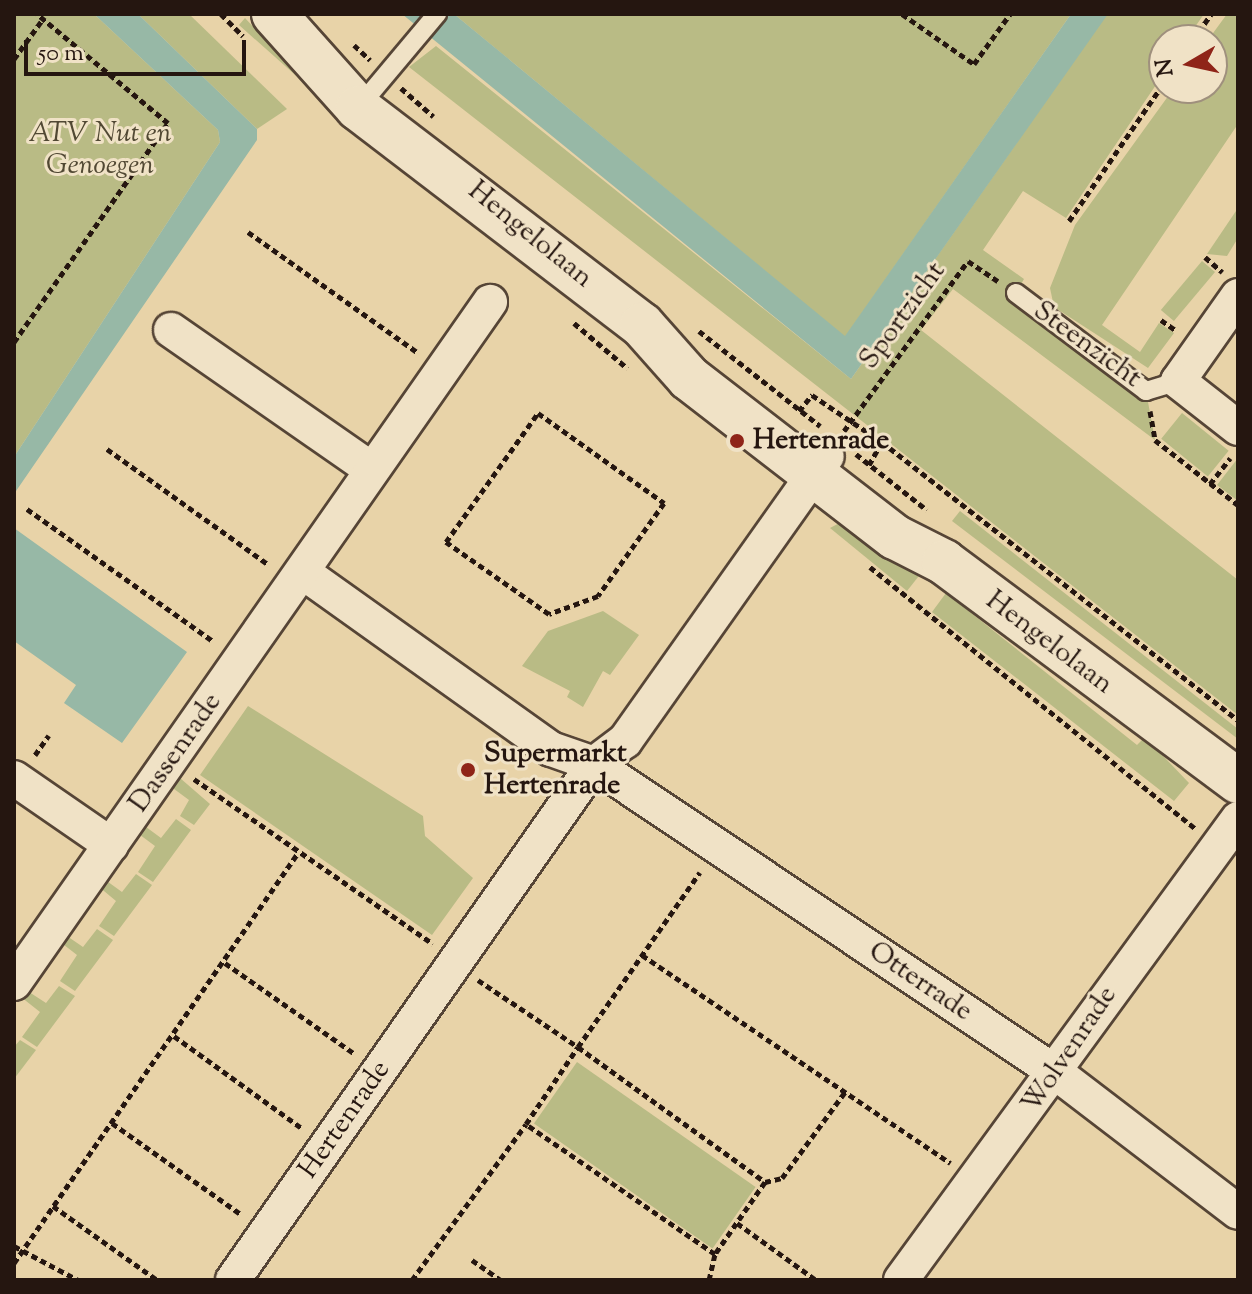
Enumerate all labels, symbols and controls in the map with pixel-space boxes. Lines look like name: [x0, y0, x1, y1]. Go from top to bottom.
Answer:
scale bar: [28, 24, 250, 74]
north arrow: [1148, 24, 1228, 104]
text: 50 m: [38, 37, 84, 71]
text: N: [1149, 56, 1183, 79]
park label: ATV Nut en Genoegen: [29, 117, 171, 183]
street label: Hengelolaan: [461, 174, 599, 296]
street label: Sportzicht: [853, 256, 953, 376]
street label: Steenzicht: [1026, 295, 1148, 395]
place label: Hertenrade: [753, 424, 889, 458]
marker: Hertenrade: [728, 432, 746, 450]
street label: Hengelolaan: [979, 584, 1119, 702]
street label: Dassenrade: [123, 687, 229, 819]
place label: Supermarkt Hertenrade: [484, 737, 626, 803]
marker: Supermarkt Hertenrade: [459, 761, 477, 779]
street label: Otterrade: [862, 935, 978, 1029]
street label: Wolvenrade: [1015, 980, 1125, 1120]
street label: Hertenrade: [292, 1055, 398, 1185]

